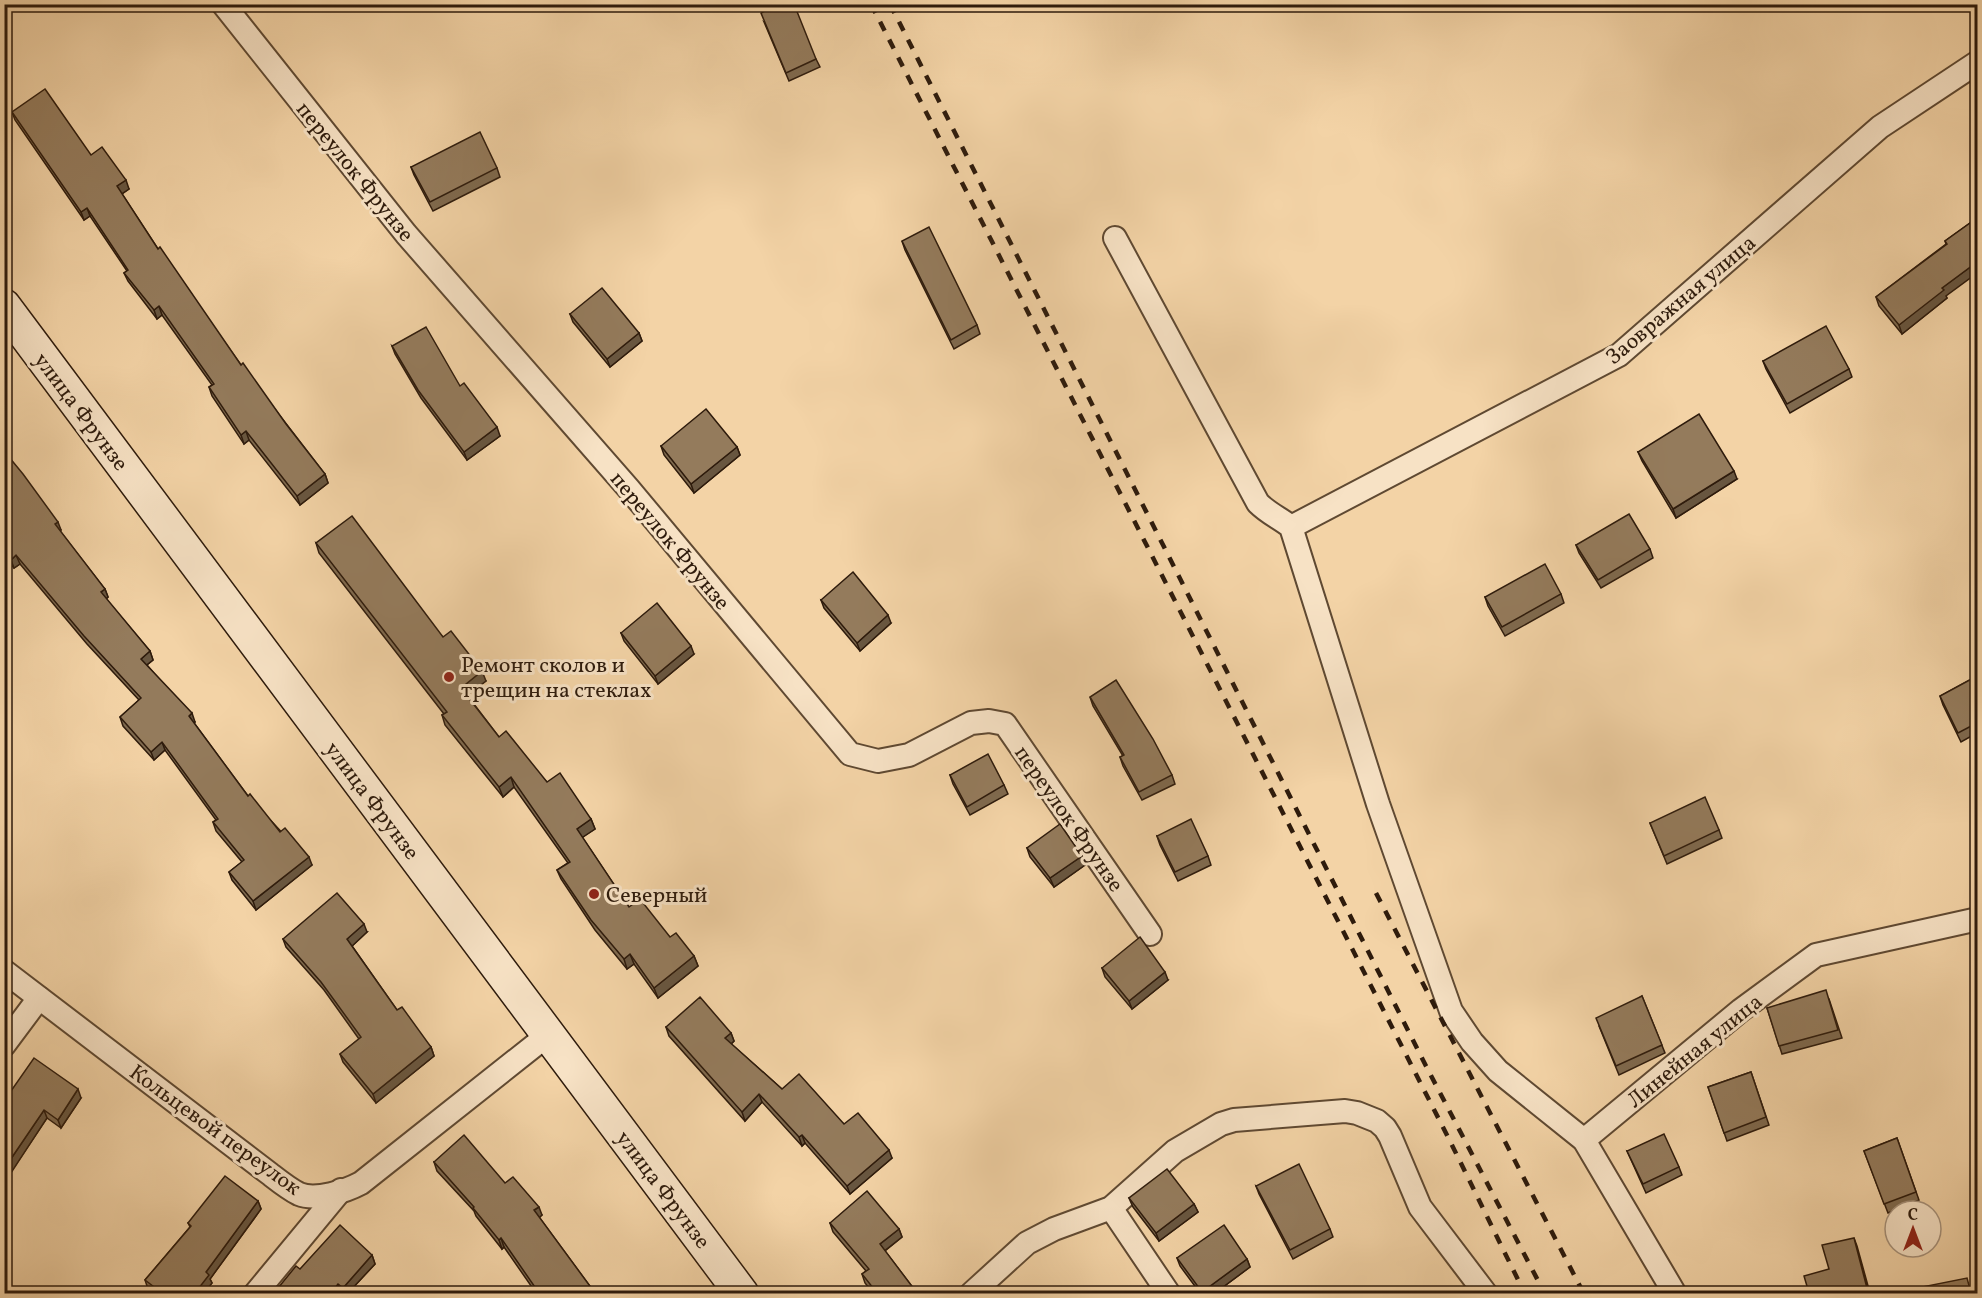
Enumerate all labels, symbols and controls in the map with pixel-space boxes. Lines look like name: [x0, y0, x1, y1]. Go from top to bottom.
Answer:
street label: переулок Фрунзе: [288, 96, 420, 249]
street label: Заовражная улица: [1600, 229, 1764, 373]
street label: улица Фрунзе: [25, 347, 135, 478]
street label: переулок Фрунзе: [602, 466, 736, 618]
place label: Ремонт сколов и трещин на стеклах: [461, 651, 652, 707]
marker: Ремонт сколов и трещин на стеклах: [442, 670, 456, 684]
street label: улица Фрунзе: [316, 736, 426, 867]
street label: переулок Фрунзе: [1006, 740, 1130, 899]
place label: Северный: [606, 881, 707, 912]
marker: Северный: [587, 887, 601, 901]
street label: Линейная улица: [1621, 988, 1770, 1116]
street label: Кольцевой переулок: [122, 1058, 307, 1204]
street label: улица Фрунзе: [607, 1125, 717, 1256]
north arrow: [1883, 1199, 1943, 1259]
text: С: [1908, 1205, 1918, 1227]

